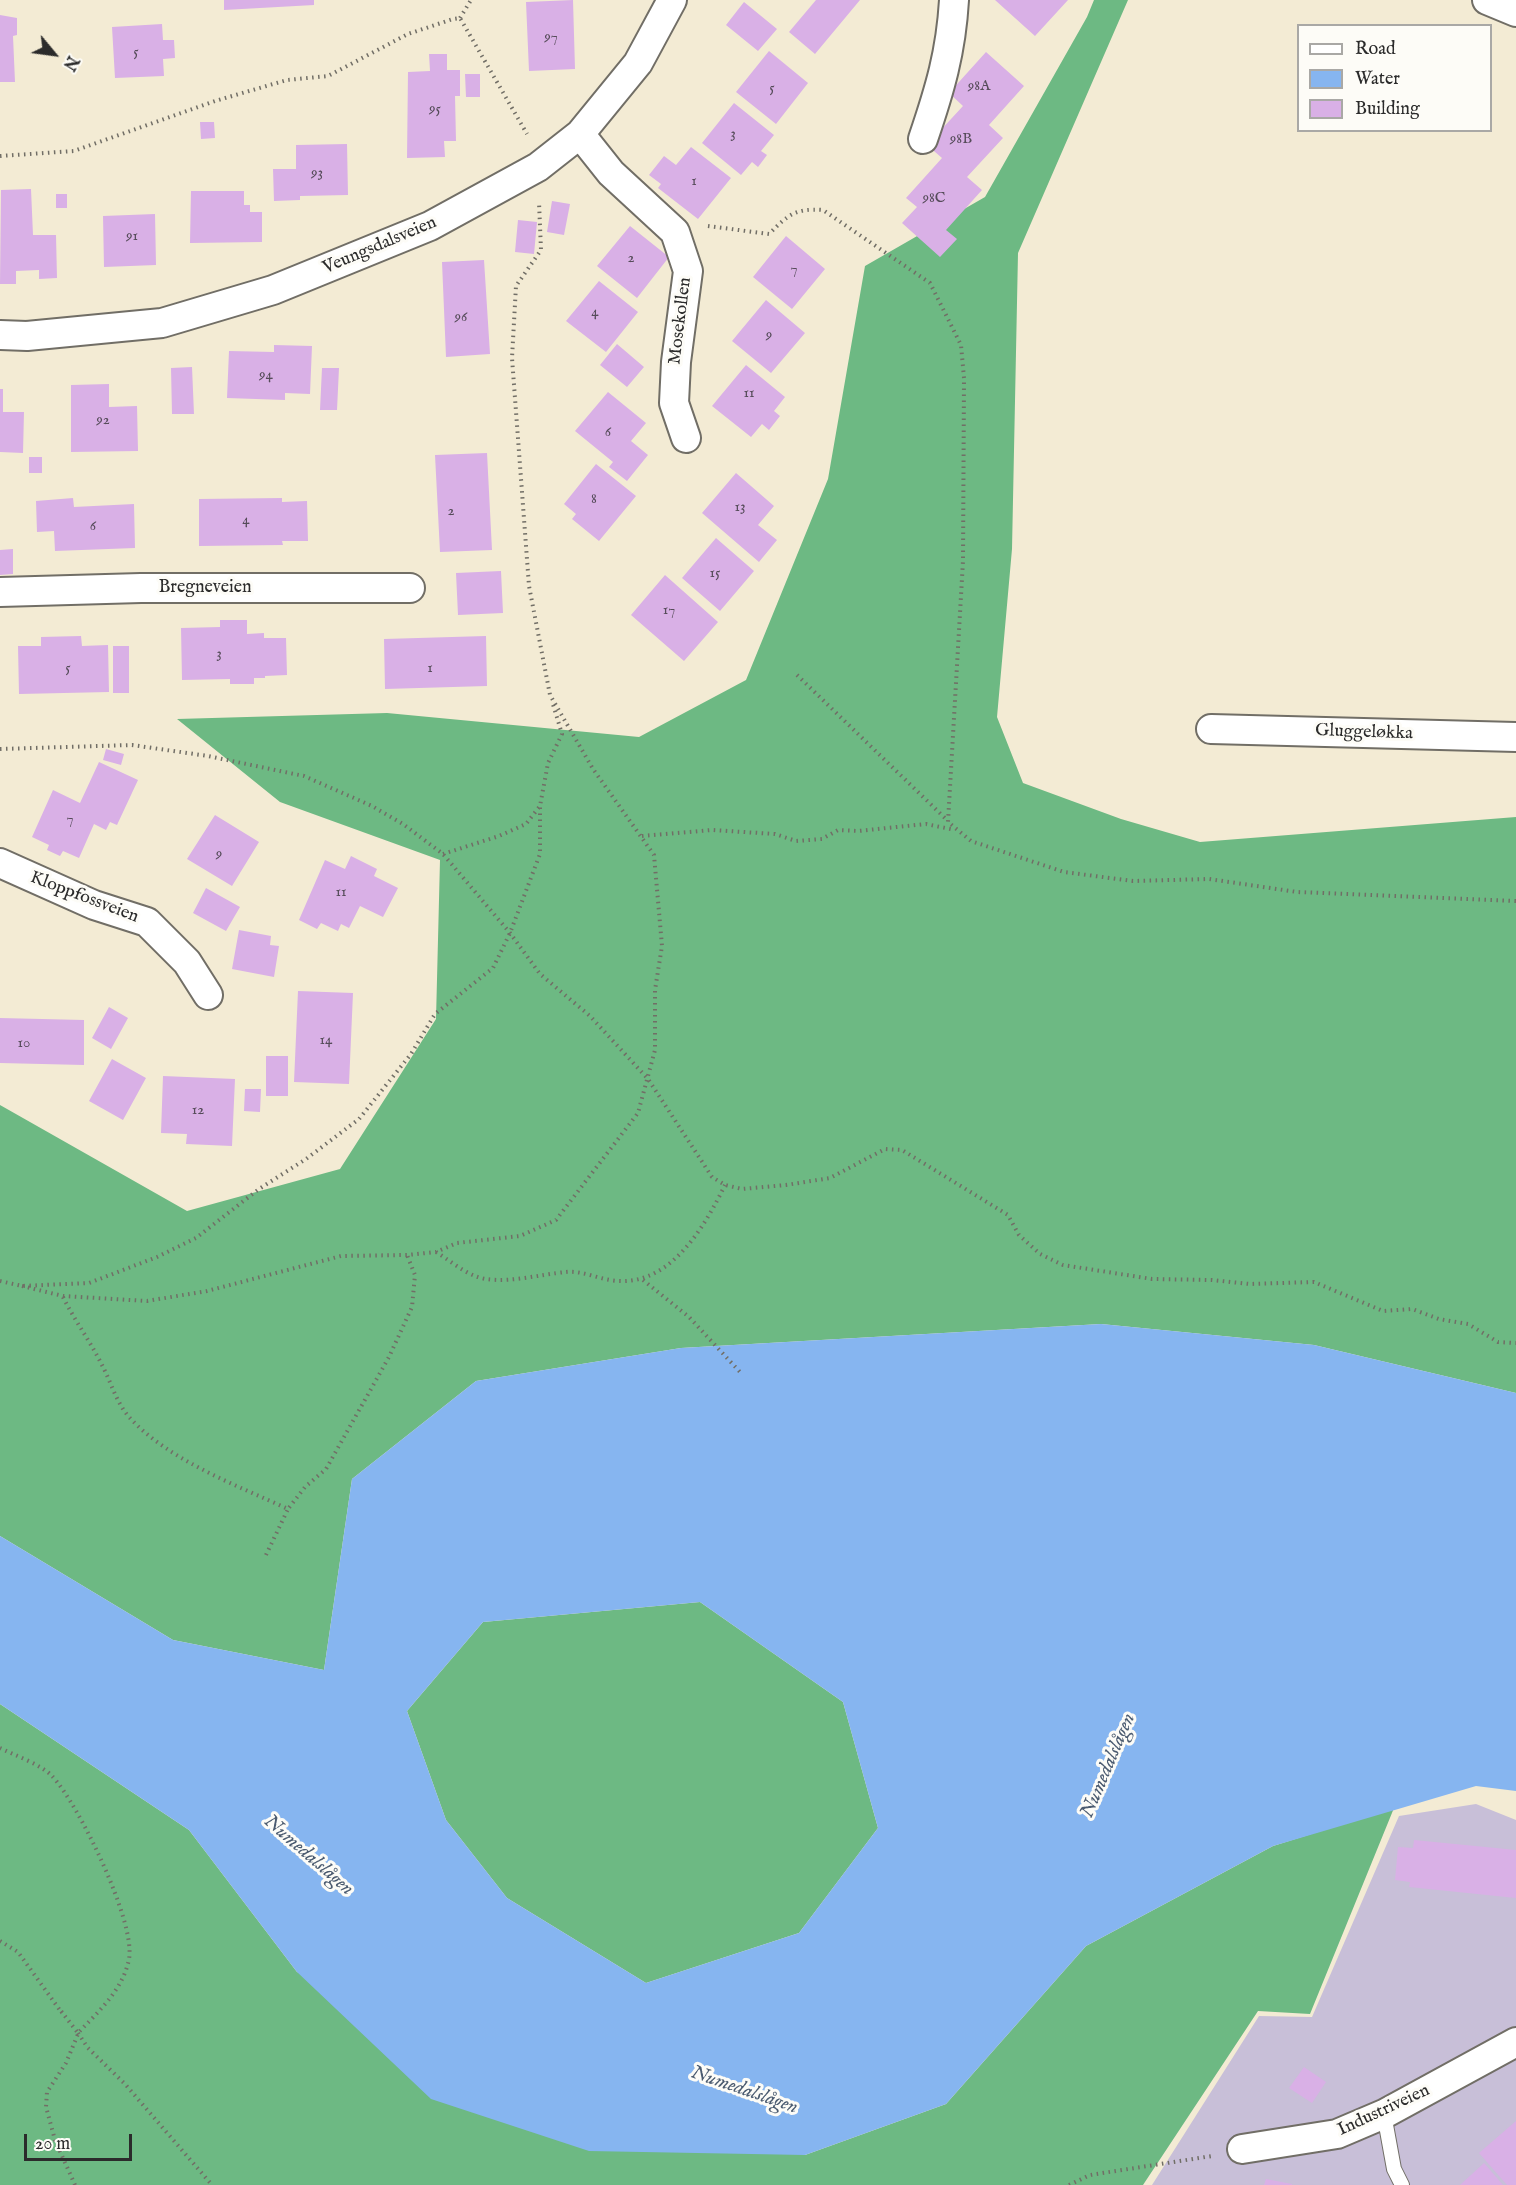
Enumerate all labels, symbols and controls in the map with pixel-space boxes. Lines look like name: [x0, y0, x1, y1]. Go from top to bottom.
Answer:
north arrow: [24, 24, 84, 84]
legend: [1297, 24, 1492, 132]
house number: 97: [544, 29, 558, 47]
text: Road: [1355, 38, 1396, 61]
house number: 5: [133, 44, 139, 62]
text: N: [58, 52, 82, 74]
text: Water: [1355, 68, 1400, 91]
house number: 98A: [968, 78, 990, 96]
house number: 5: [769, 80, 775, 98]
text: Building: [1355, 98, 1420, 121]
house number: 95: [429, 101, 441, 119]
house number: 3: [730, 126, 736, 144]
house number: 98B: [950, 131, 972, 149]
house number: 93: [311, 165, 323, 183]
house number: 1: [691, 173, 697, 191]
house number: 98C: [922, 190, 946, 208]
street label: Veungsdalsveien: [320, 212, 440, 280]
house number: 91: [126, 228, 138, 246]
house number: 2: [627, 250, 635, 268]
house number: 7: [790, 261, 798, 279]
street label: Mosekollen: [665, 276, 697, 366]
house number: 4: [591, 304, 599, 322]
house number: 96: [455, 309, 467, 327]
house number: 9: [766, 327, 772, 345]
house number: 94: [259, 367, 273, 385]
house number: 11: [743, 385, 755, 403]
house number: 92: [96, 412, 110, 430]
house number: 6: [605, 424, 611, 442]
house number: 8: [591, 491, 597, 509]
house number: 13: [734, 499, 746, 517]
house number: 2: [447, 503, 455, 521]
house number: 4: [242, 512, 250, 530]
house number: 6: [90, 518, 96, 536]
house number: 15: [709, 565, 721, 583]
street label: Bregneveien: [158, 577, 252, 599]
house number: 17: [663, 602, 675, 620]
house number: 3: [216, 646, 222, 664]
house number: 5: [65, 660, 71, 678]
house number: 1: [427, 660, 433, 678]
street label: Gluggeløkka: [1315, 721, 1413, 745]
house number: 7: [66, 811, 74, 829]
house number: 9: [216, 846, 222, 864]
street label: Kloppfossveien: [27, 867, 141, 929]
house number: 11: [335, 884, 347, 902]
house number: 14: [320, 1032, 332, 1050]
house number: 10: [18, 1035, 30, 1053]
house number: 12: [192, 1102, 204, 1120]
water label: Numedalslågen: [1076, 1710, 1142, 1822]
water label: Numedalslågen: [258, 1810, 358, 1902]
water label: Numedalslågen: [687, 2061, 801, 2121]
street label: Industriveien: [1335, 2080, 1433, 2142]
scale bar: [27, 2122, 135, 2160]
text: 20 m: [35, 2133, 70, 2156]

